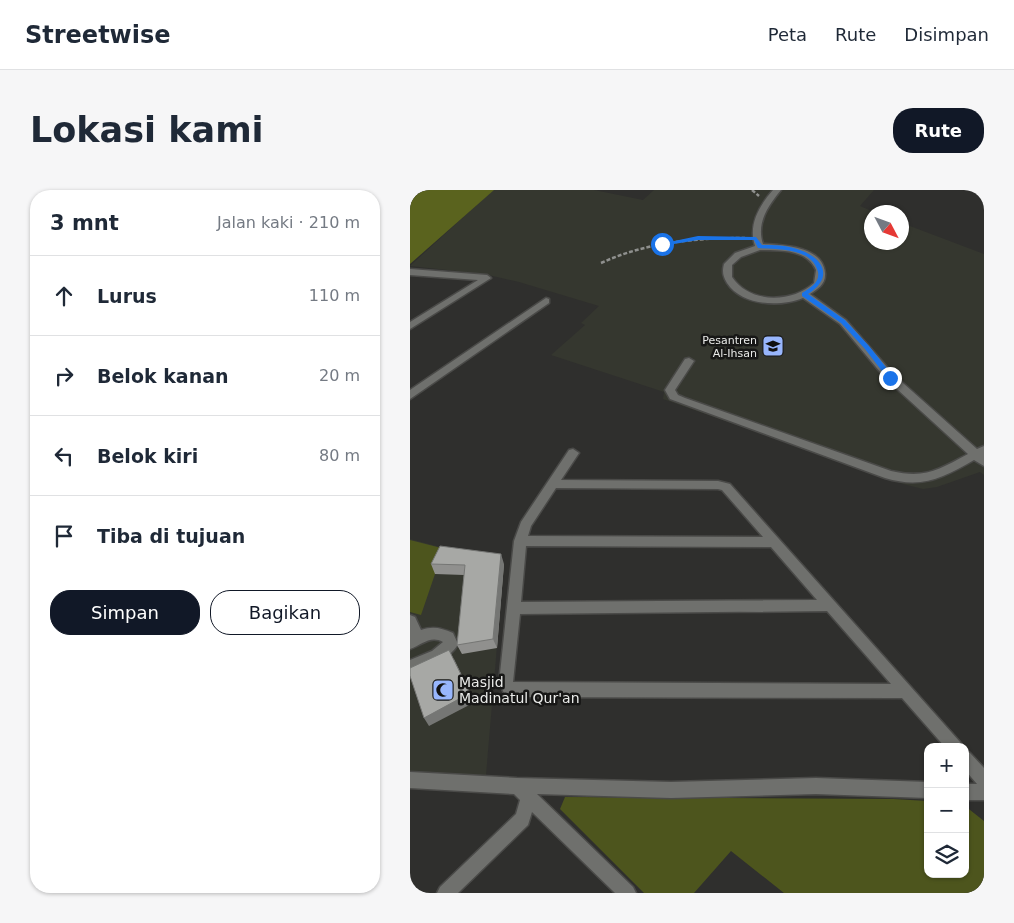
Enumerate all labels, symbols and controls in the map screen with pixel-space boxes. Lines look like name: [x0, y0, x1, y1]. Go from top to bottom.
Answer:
text: Streetwise: [25, 21, 171, 49]
text: Peta: [768, 24, 807, 45]
text: Rute: [835, 24, 876, 45]
text: Disimpan: [904, 24, 989, 45]
button: Rute: [893, 108, 984, 153]
text: Lokasi kami: [30, 110, 264, 150]
north arrow: [864, 205, 909, 250]
text: 3 mnt: [50, 211, 119, 235]
text: Jalan kaki · 210 m: [217, 213, 360, 232]
route start: [651, 233, 674, 256]
icon: ahead: [50, 282, 78, 310]
text: Lurus: [97, 285, 157, 307]
text: 110 m: [309, 286, 360, 305]
place label: Pesantren Al-Ihsan: [702, 334, 757, 360]
school or university icon: Pesantren Al-Ihsan: [761, 334, 785, 358]
icon: right: [50, 362, 78, 390]
text: Belok kanan: [97, 365, 229, 387]
text: 20 m: [319, 366, 360, 385]
route end: [879, 367, 902, 390]
icon: left: [50, 442, 78, 470]
text: Belok kiri: [97, 445, 198, 467]
text: 80 m: [319, 446, 360, 465]
icon: arrive: [50, 522, 78, 550]
text: Tiba di tujuan: [97, 525, 245, 547]
button: Simpan: [50, 590, 200, 635]
button: Bagikan: [210, 590, 360, 635]
place label: Masjid Madinatul Qur'an: [459, 674, 580, 706]
mosque icon: Masjid Madinatul Qur'an: [431, 678, 455, 702]
map controls: [924, 743, 969, 878]
button: +: [924, 743, 969, 788]
button: −: [924, 788, 969, 833]
button: layers: [924, 833, 969, 878]

